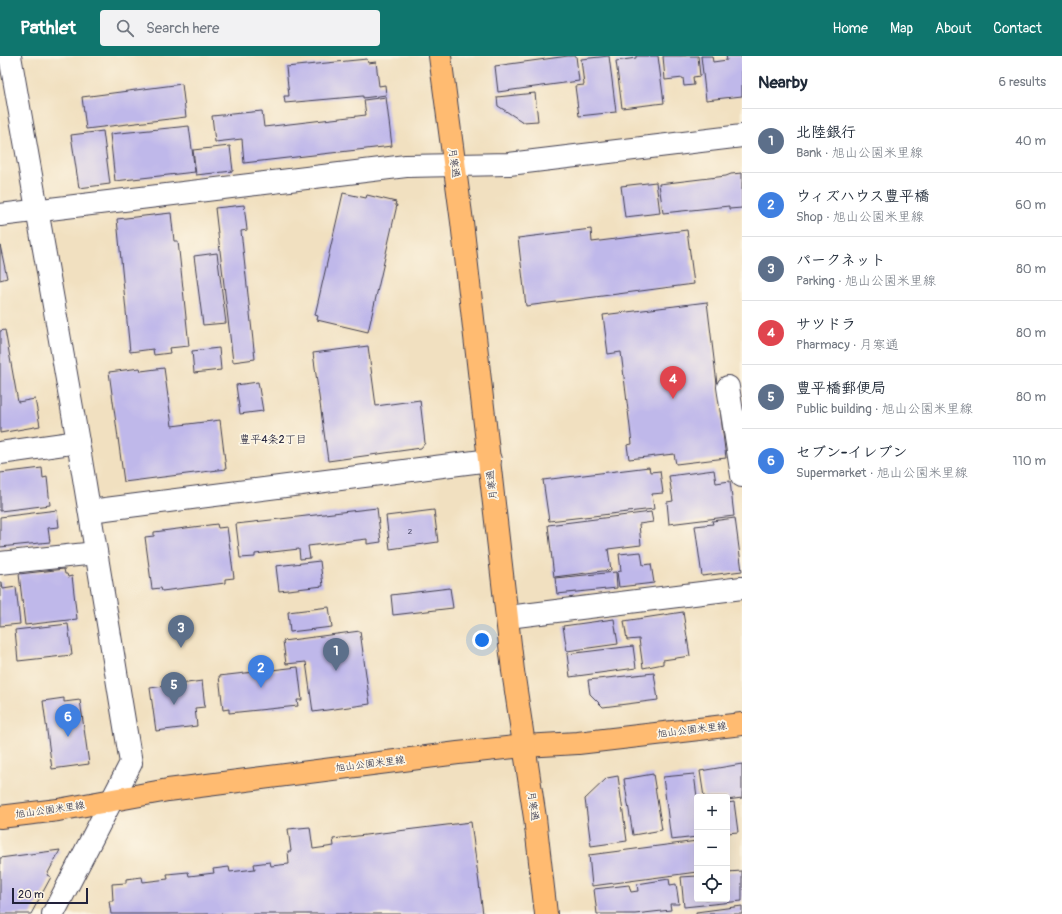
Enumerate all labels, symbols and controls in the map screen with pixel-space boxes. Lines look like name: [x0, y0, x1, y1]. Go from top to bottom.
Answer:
search box: [100, 10, 380, 46]
text: Pathlet: [20, 16, 76, 40]
icon: search: [114, 17, 136, 39]
text: Search here: [146, 19, 219, 38]
text: Home: [833, 20, 868, 37]
text: Map: [890, 20, 913, 37]
text: About: [935, 20, 971, 37]
text: Contact: [993, 20, 1042, 37]
text: Nearby: [758, 72, 807, 93]
text: 6 results: [999, 74, 1046, 90]
text: 北陸銀行: [796, 123, 856, 142]
text: 1: [768, 133, 774, 149]
text: 40 m: [1015, 133, 1046, 149]
text: Bank · 旭山公園米里線: [796, 145, 923, 161]
street label: 月寒通: [446, 147, 462, 179]
text: ウィズハウス豊平橋: [796, 187, 929, 206]
text: 2: [767, 197, 775, 213]
text: 60 m: [1015, 197, 1046, 213]
text: Shop · 旭山公園米里線: [796, 209, 924, 225]
text: パークネット: [796, 251, 885, 270]
text: 3: [767, 261, 775, 277]
text: 80 m: [1016, 261, 1046, 277]
text: Parking · 旭山公園米里線: [796, 273, 936, 289]
text: サツドラ: [796, 315, 856, 334]
text: 4: [767, 325, 775, 341]
text: 80 m: [1016, 325, 1046, 341]
text: Pharmacy · 月寒通: [796, 337, 899, 353]
pin: 4: [660, 366, 686, 399]
text: 豊平橋郵便局: [796, 379, 886, 398]
text: 5: [767, 389, 775, 405]
text: 80 m: [1016, 389, 1046, 405]
text: Public building · 旭山公園米里線: [796, 401, 973, 417]
district label: 豊平4条2丁目: [239, 433, 307, 446]
text: セブン-イレブン: [796, 443, 907, 462]
text: 6: [767, 453, 775, 469]
text: 110 m: [1013, 453, 1046, 469]
text: Supermarket · 旭山公園米里線: [796, 465, 967, 481]
street label: 月寒通: [484, 469, 500, 501]
house number: 2: [408, 527, 413, 536]
pin: 3: [168, 615, 194, 648]
your location: [472, 630, 492, 650]
pin: 1: [323, 638, 349, 671]
pin: 2: [248, 655, 274, 688]
pin: 5: [161, 672, 187, 705]
pin: 6: [55, 704, 81, 737]
street label: 旭山公園米里線: [657, 720, 727, 740]
street label: 旭山公園米里線: [335, 754, 405, 774]
street label: 月寒通: [525, 790, 541, 822]
map controls: [694, 794, 730, 902]
button: +: [694, 794, 730, 830]
street label: 旭山公園米里線: [15, 799, 85, 821]
button: −: [694, 830, 730, 866]
button: locate: [694, 866, 730, 902]
scale bar: [12, 886, 88, 905]
text: 20 m: [18, 888, 44, 901]

